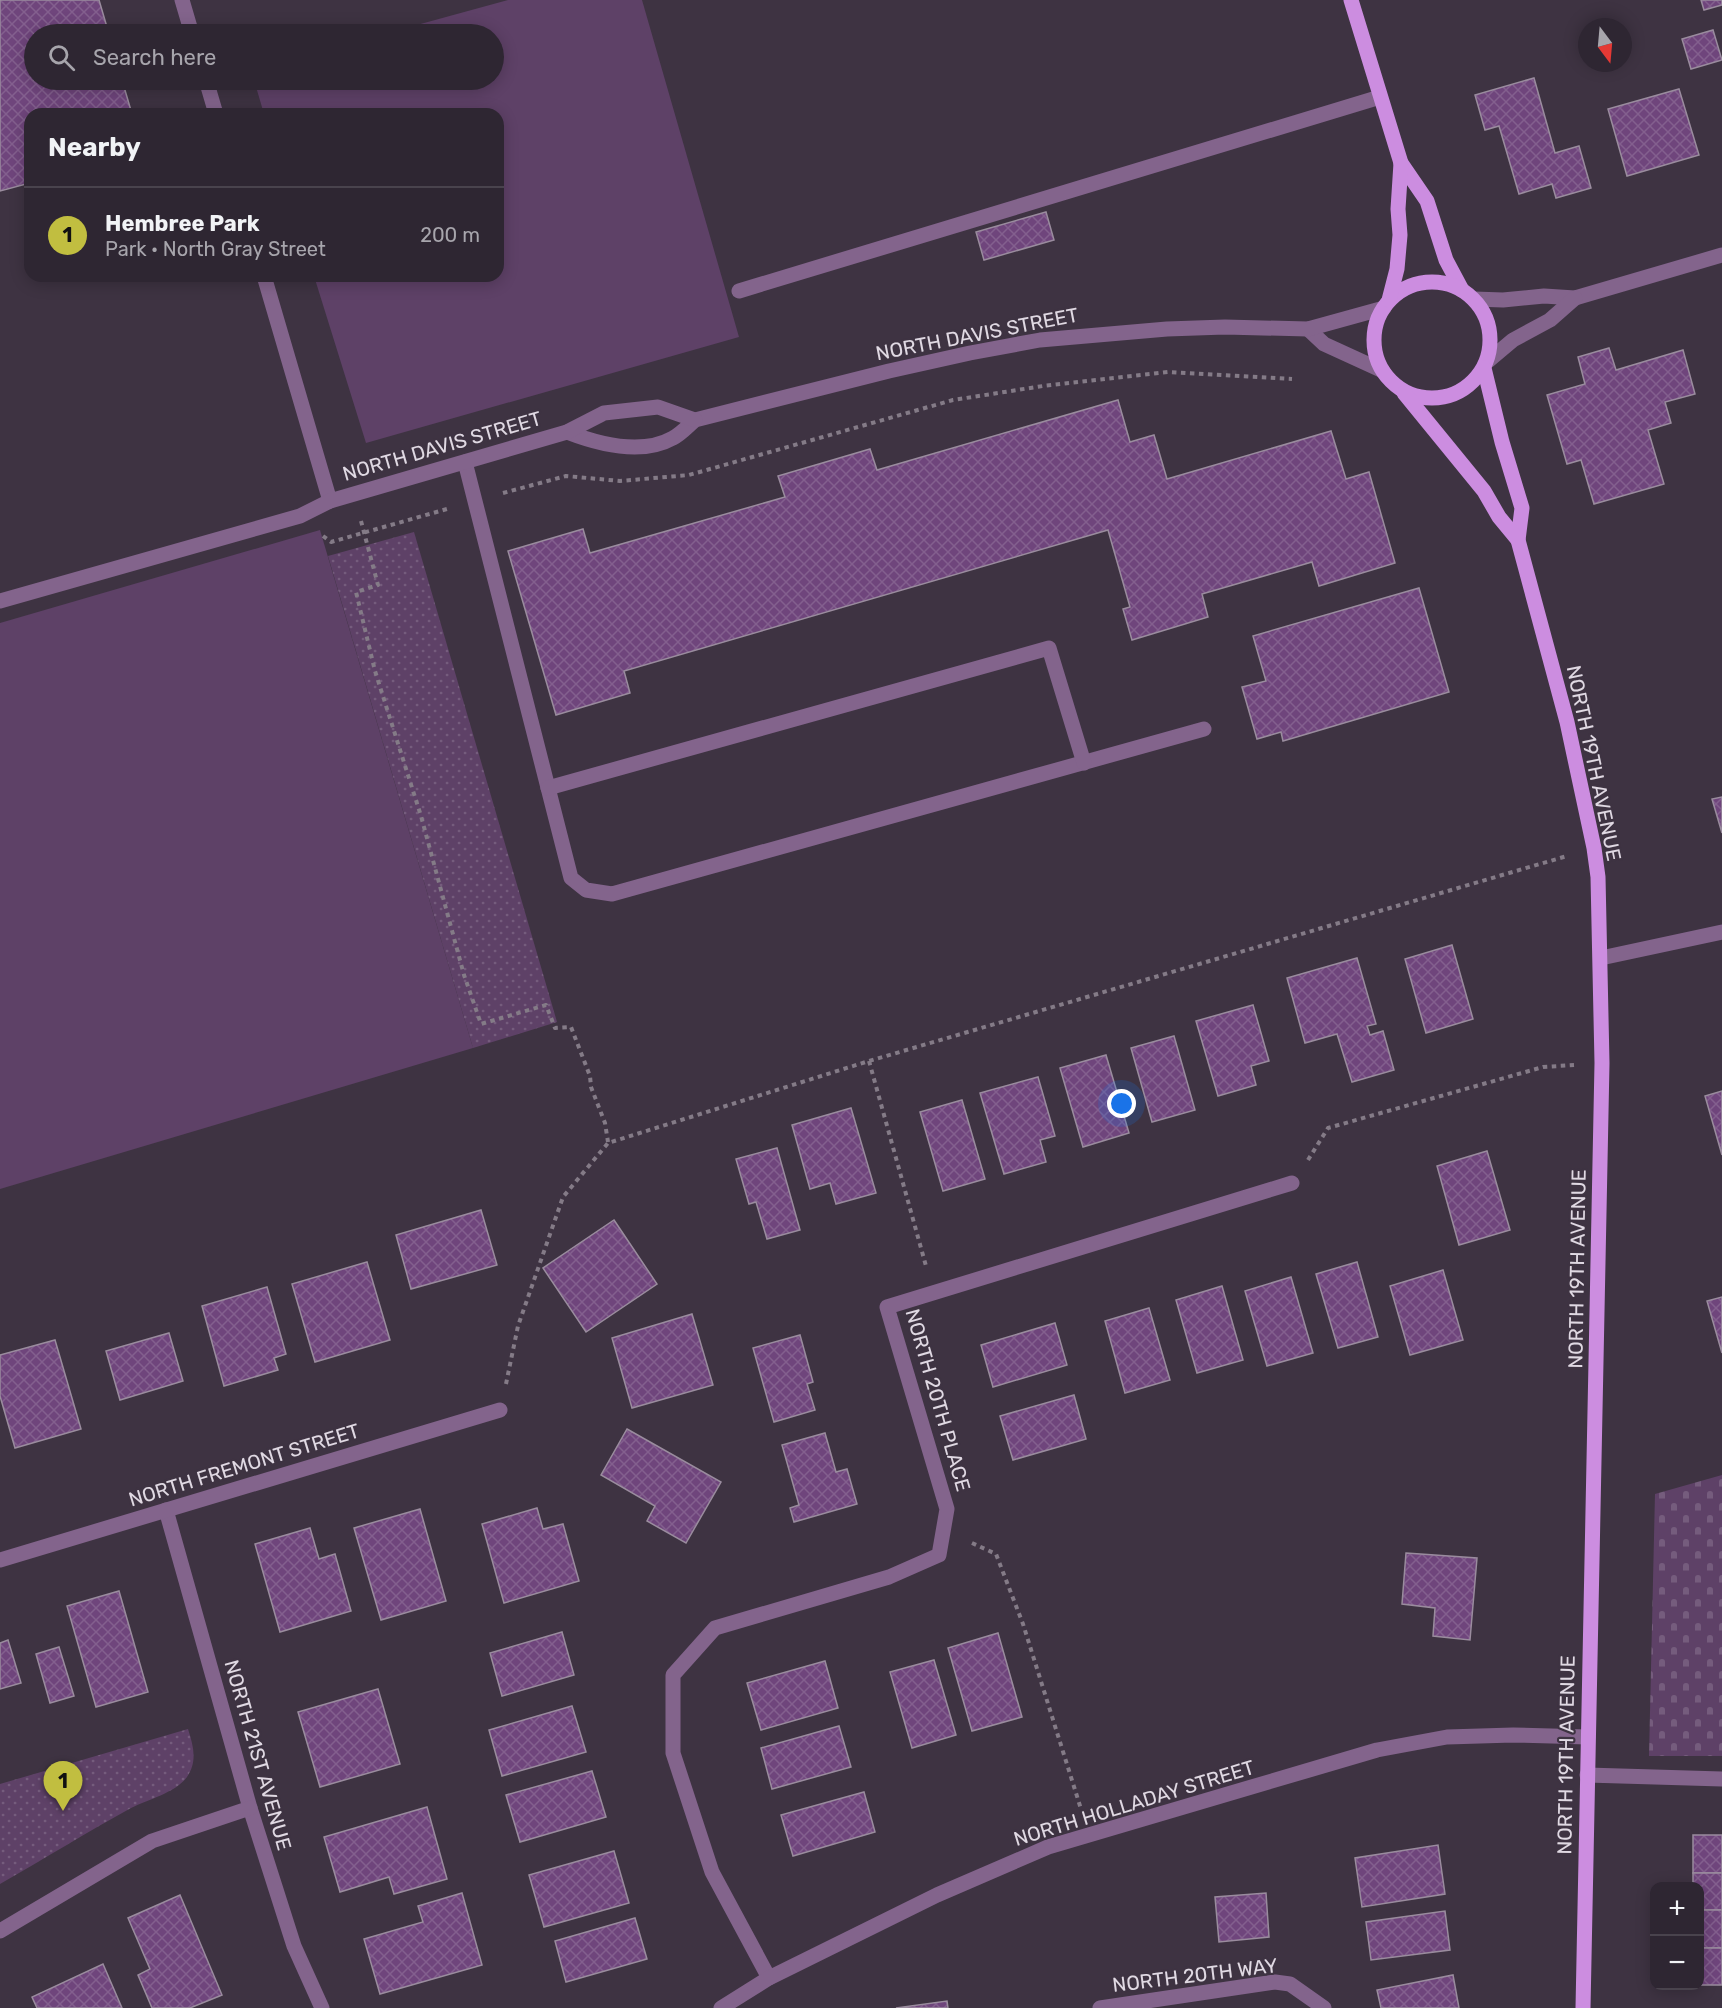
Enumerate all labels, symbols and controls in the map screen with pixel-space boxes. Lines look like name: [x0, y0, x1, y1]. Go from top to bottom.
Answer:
north arrow: [1578, 18, 1632, 72]
search box: [24, 24, 504, 90]
icon: search: [45, 41, 78, 74]
text: Search here: [93, 44, 216, 71]
text: Nearby: [48, 132, 141, 163]
text: Hembree Park: [105, 210, 260, 237]
text: 1: [63, 223, 72, 247]
text: 200 m: [420, 223, 480, 247]
text: Park · North Gray Street: [105, 237, 326, 261]
street label: NORTH DAVIS STREET: [874, 303, 1081, 365]
street label: NORTH DAVIS STREET: [340, 406, 545, 486]
street label: NORTH 19TH AVENUE: [1562, 663, 1626, 863]
your location: [1107, 1089, 1136, 1118]
street label: NORTH 19TH AVENUE: [1563, 1169, 1591, 1369]
street label: NORTH 20TH PLACE: [900, 1306, 976, 1494]
street label: NORTH FREMONT STREET: [126, 1418, 363, 1512]
street label: NORTH 19TH AVENUE: [1552, 1655, 1580, 1855]
street label: NORTH 21ST AVENUE: [219, 1657, 297, 1853]
street label: NORTH HOLLADAY STREET: [1011, 1755, 1258, 1851]
pin: 1: [44, 1762, 82, 1811]
map controls: [1650, 1882, 1704, 1990]
button: +: [1650, 1882, 1704, 1936]
button: −: [1650, 1936, 1704, 1990]
street label: NORTH 20TH WAY: [1111, 1953, 1279, 1997]

